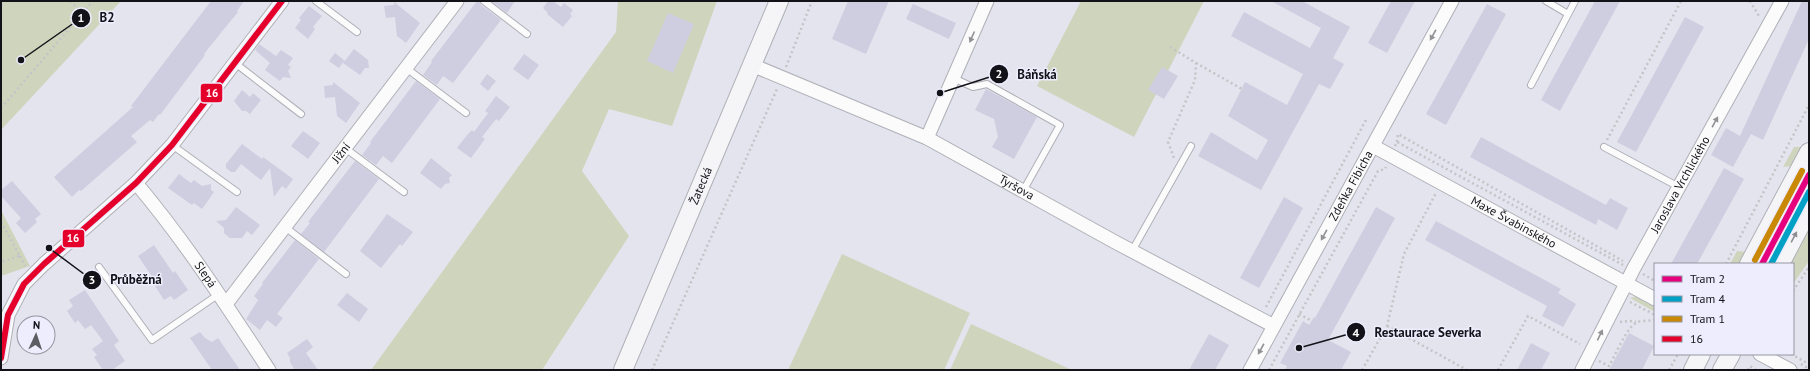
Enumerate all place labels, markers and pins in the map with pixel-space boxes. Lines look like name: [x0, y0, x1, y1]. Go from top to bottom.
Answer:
callout: B2: [71, 5, 122, 30]
callout: Báňská: [989, 62, 1064, 87]
callout: Průběžná: [82, 267, 170, 292]
callout: Restaurace Severka: [1346, 320, 1489, 345]

